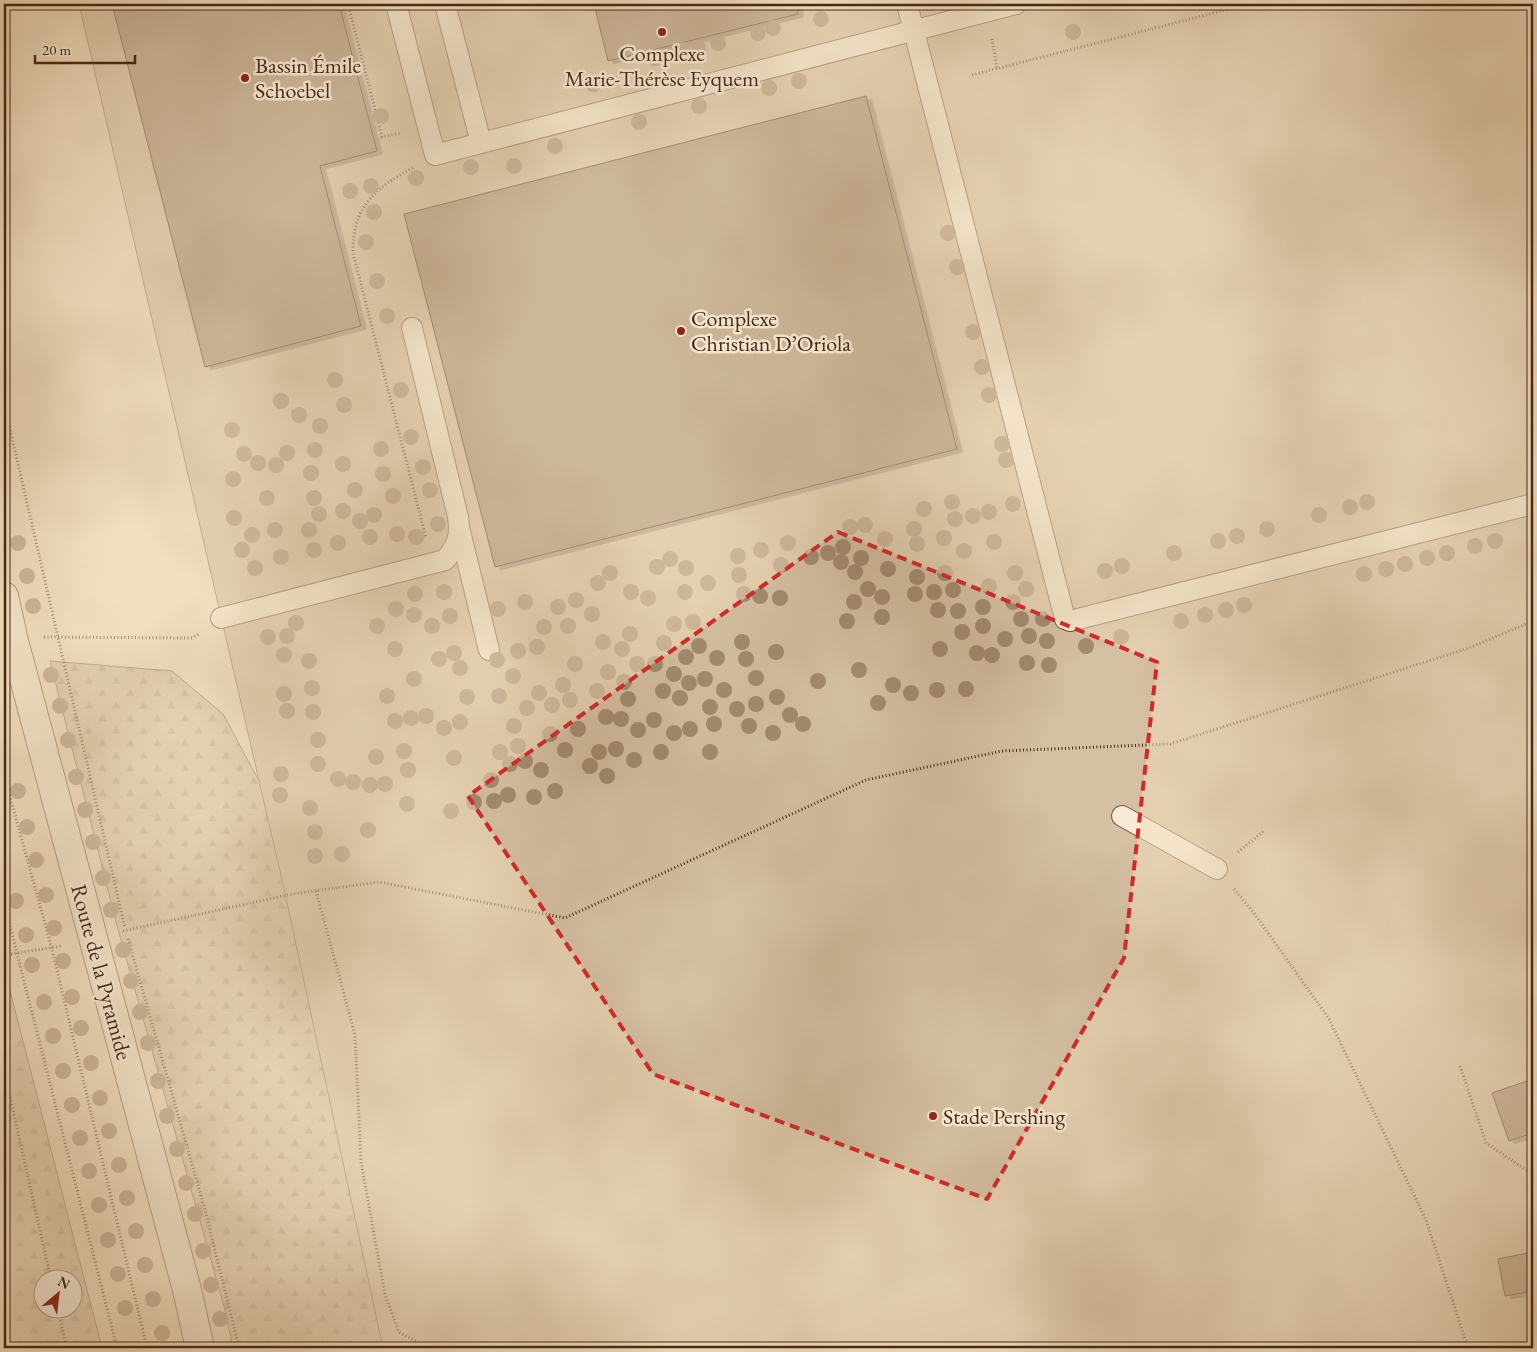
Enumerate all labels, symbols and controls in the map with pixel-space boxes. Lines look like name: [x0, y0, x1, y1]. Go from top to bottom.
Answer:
marker: Complexe Marie-Thérèse Eyquem: [656, 26, 668, 38]
scale bar: [35, 32, 135, 64]
place label: Complexe Marie-Thérèse Eyquem: [565, 39, 759, 93]
text: 20 m: [42, 40, 71, 59]
place label: Bassin Émile Schoebel: [255, 51, 362, 105]
marker: Bassin Émile Schoebel: [239, 72, 251, 84]
place label: Complexe Christian D’Oriola: [691, 304, 851, 358]
marker: Complexe Christian D’Oriola: [675, 325, 687, 337]
street label: Route de la Pyramide: [64, 881, 139, 1064]
place label: Stade Pershing: [943, 1102, 1065, 1131]
marker: Stade Pershing: [927, 1110, 939, 1122]
north arrow: [32, 1270, 82, 1320]
text: N: [55, 1272, 74, 1293]

